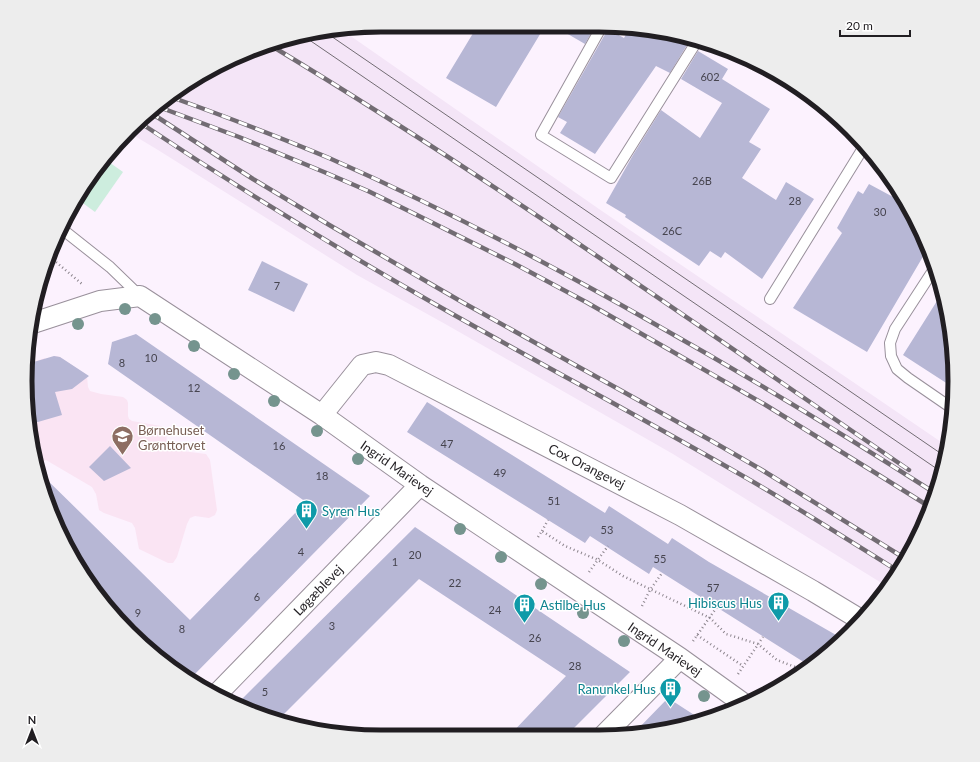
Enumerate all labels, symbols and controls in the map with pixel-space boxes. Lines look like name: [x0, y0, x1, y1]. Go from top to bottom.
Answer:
scale bar: [840, 12, 910, 38]
text: 20 m: [846, 18, 873, 33]
house number: 602: [700, 70, 720, 83]
house number: 26B: [692, 174, 712, 187]
house number: 28: [789, 194, 801, 207]
house number: 30: [874, 205, 887, 218]
house number: 26C: [662, 224, 683, 237]
house number: 7: [274, 279, 280, 292]
house number: 10: [145, 351, 158, 364]
house number: 8: [119, 356, 125, 369]
house number: 12: [188, 381, 200, 394]
place label: Børnehuset Grønttorvet: [138, 422, 206, 453]
school or university icon: Børnehuset Grønttorvet: [109, 424, 135, 457]
street label: Ingrid Marievej: [357, 437, 437, 499]
house number: 47: [441, 437, 453, 450]
house number: 16: [273, 439, 285, 452]
street label: Cox Orangevej: [546, 440, 628, 492]
house number: 49: [494, 466, 506, 479]
house number: 18: [316, 469, 328, 482]
house number: 51: [548, 494, 560, 507]
building icon: Syren Hus: [294, 498, 320, 531]
place label: Syren Hus: [322, 503, 380, 519]
house number: 53: [601, 523, 613, 536]
house number: 4: [298, 545, 305, 558]
house number: 20: [409, 548, 422, 561]
house number: 55: [654, 552, 666, 565]
house number: 1: [392, 555, 398, 568]
street label: Løgæblevej: [290, 561, 346, 619]
house number: 22: [449, 576, 461, 589]
house number: 57: [707, 581, 719, 594]
house number: 6: [254, 590, 260, 603]
building icon: Hibiscus Hus: [765, 590, 791, 623]
building icon: Astilbe Hus: [512, 592, 538, 625]
place label: Hibiscus Hus: [688, 595, 762, 611]
place label: Astilbe Hus: [540, 597, 606, 613]
house number: 24: [489, 603, 502, 616]
house number: 9: [135, 606, 141, 619]
street label: Ingrid Marievej: [625, 618, 705, 680]
house number: 3: [329, 619, 335, 632]
house number: 8: [179, 622, 185, 635]
house number: 26: [529, 631, 541, 644]
house number: 28: [569, 659, 581, 672]
building icon: Ranunkel Hus: [658, 676, 684, 709]
place label: Ranunkel Hus: [578, 681, 656, 697]
house number: 5: [262, 685, 268, 698]
north arrow: [12, 710, 52, 750]
text: N: [28, 713, 36, 726]

